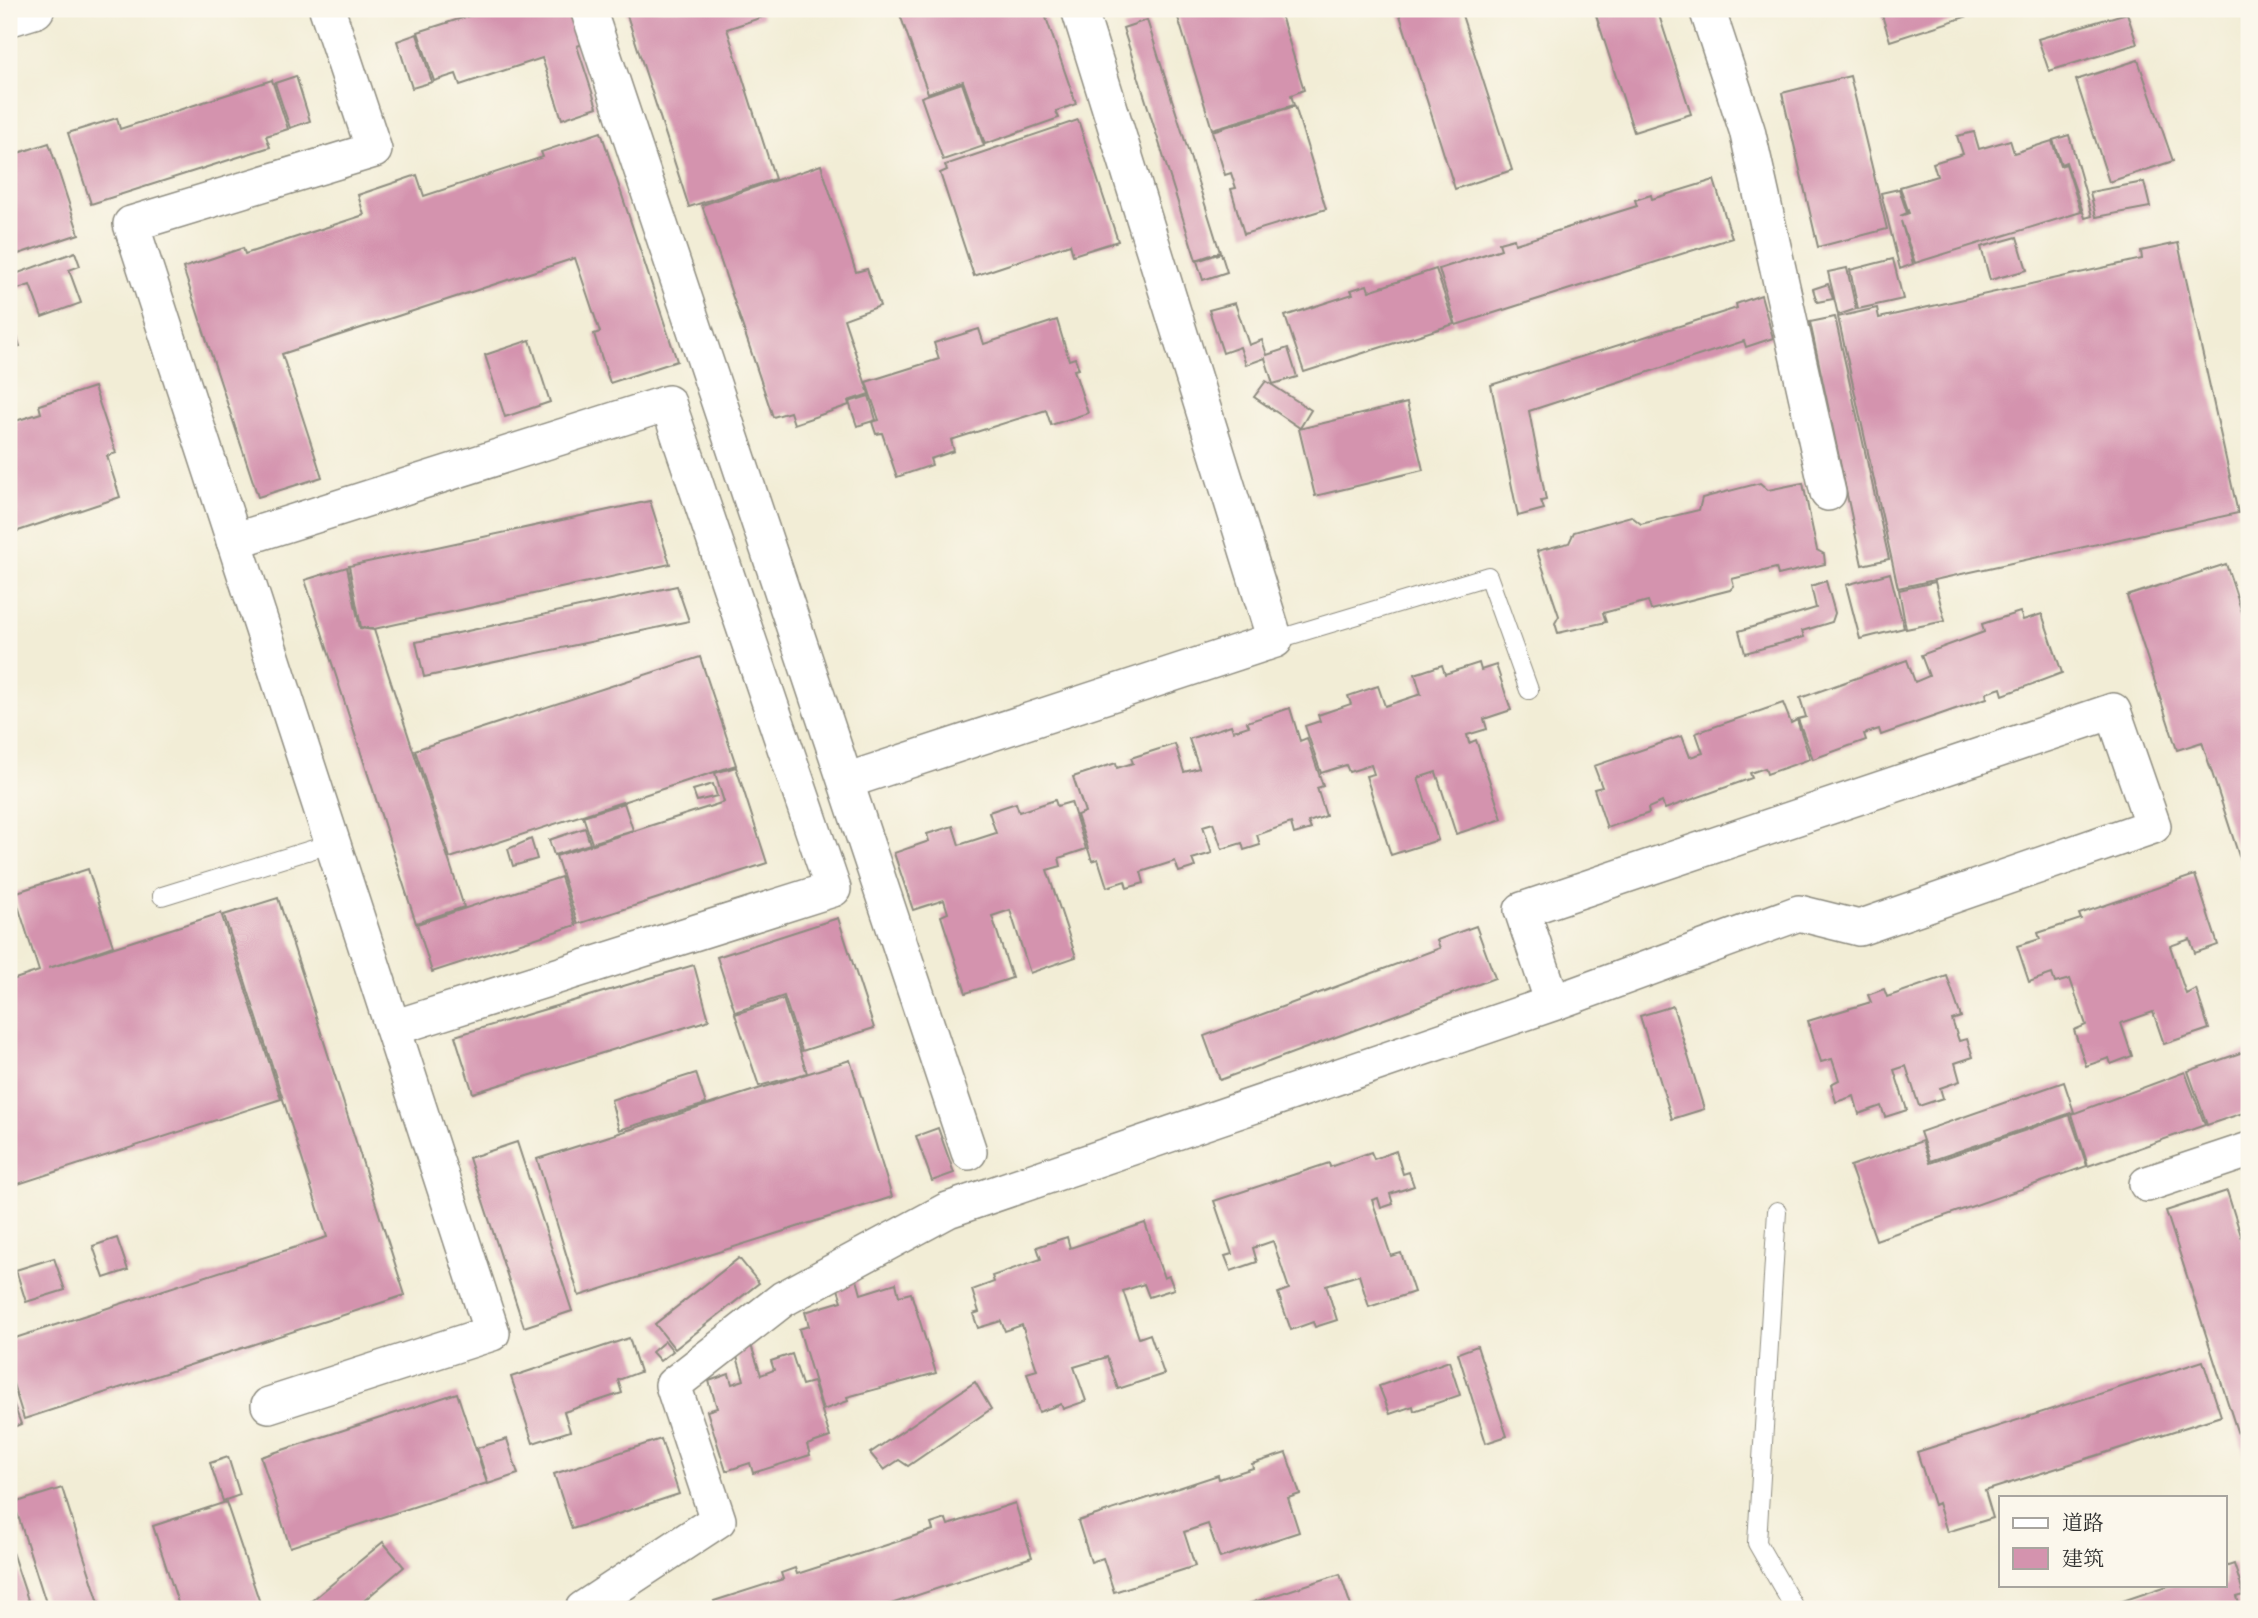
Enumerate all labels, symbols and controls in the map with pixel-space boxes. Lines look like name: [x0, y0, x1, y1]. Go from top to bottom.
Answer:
legend: [1999, 1496, 2226, 1586]
text: 道路: [2062, 1509, 2104, 1537]
text: 建筑: [2062, 1545, 2104, 1573]

